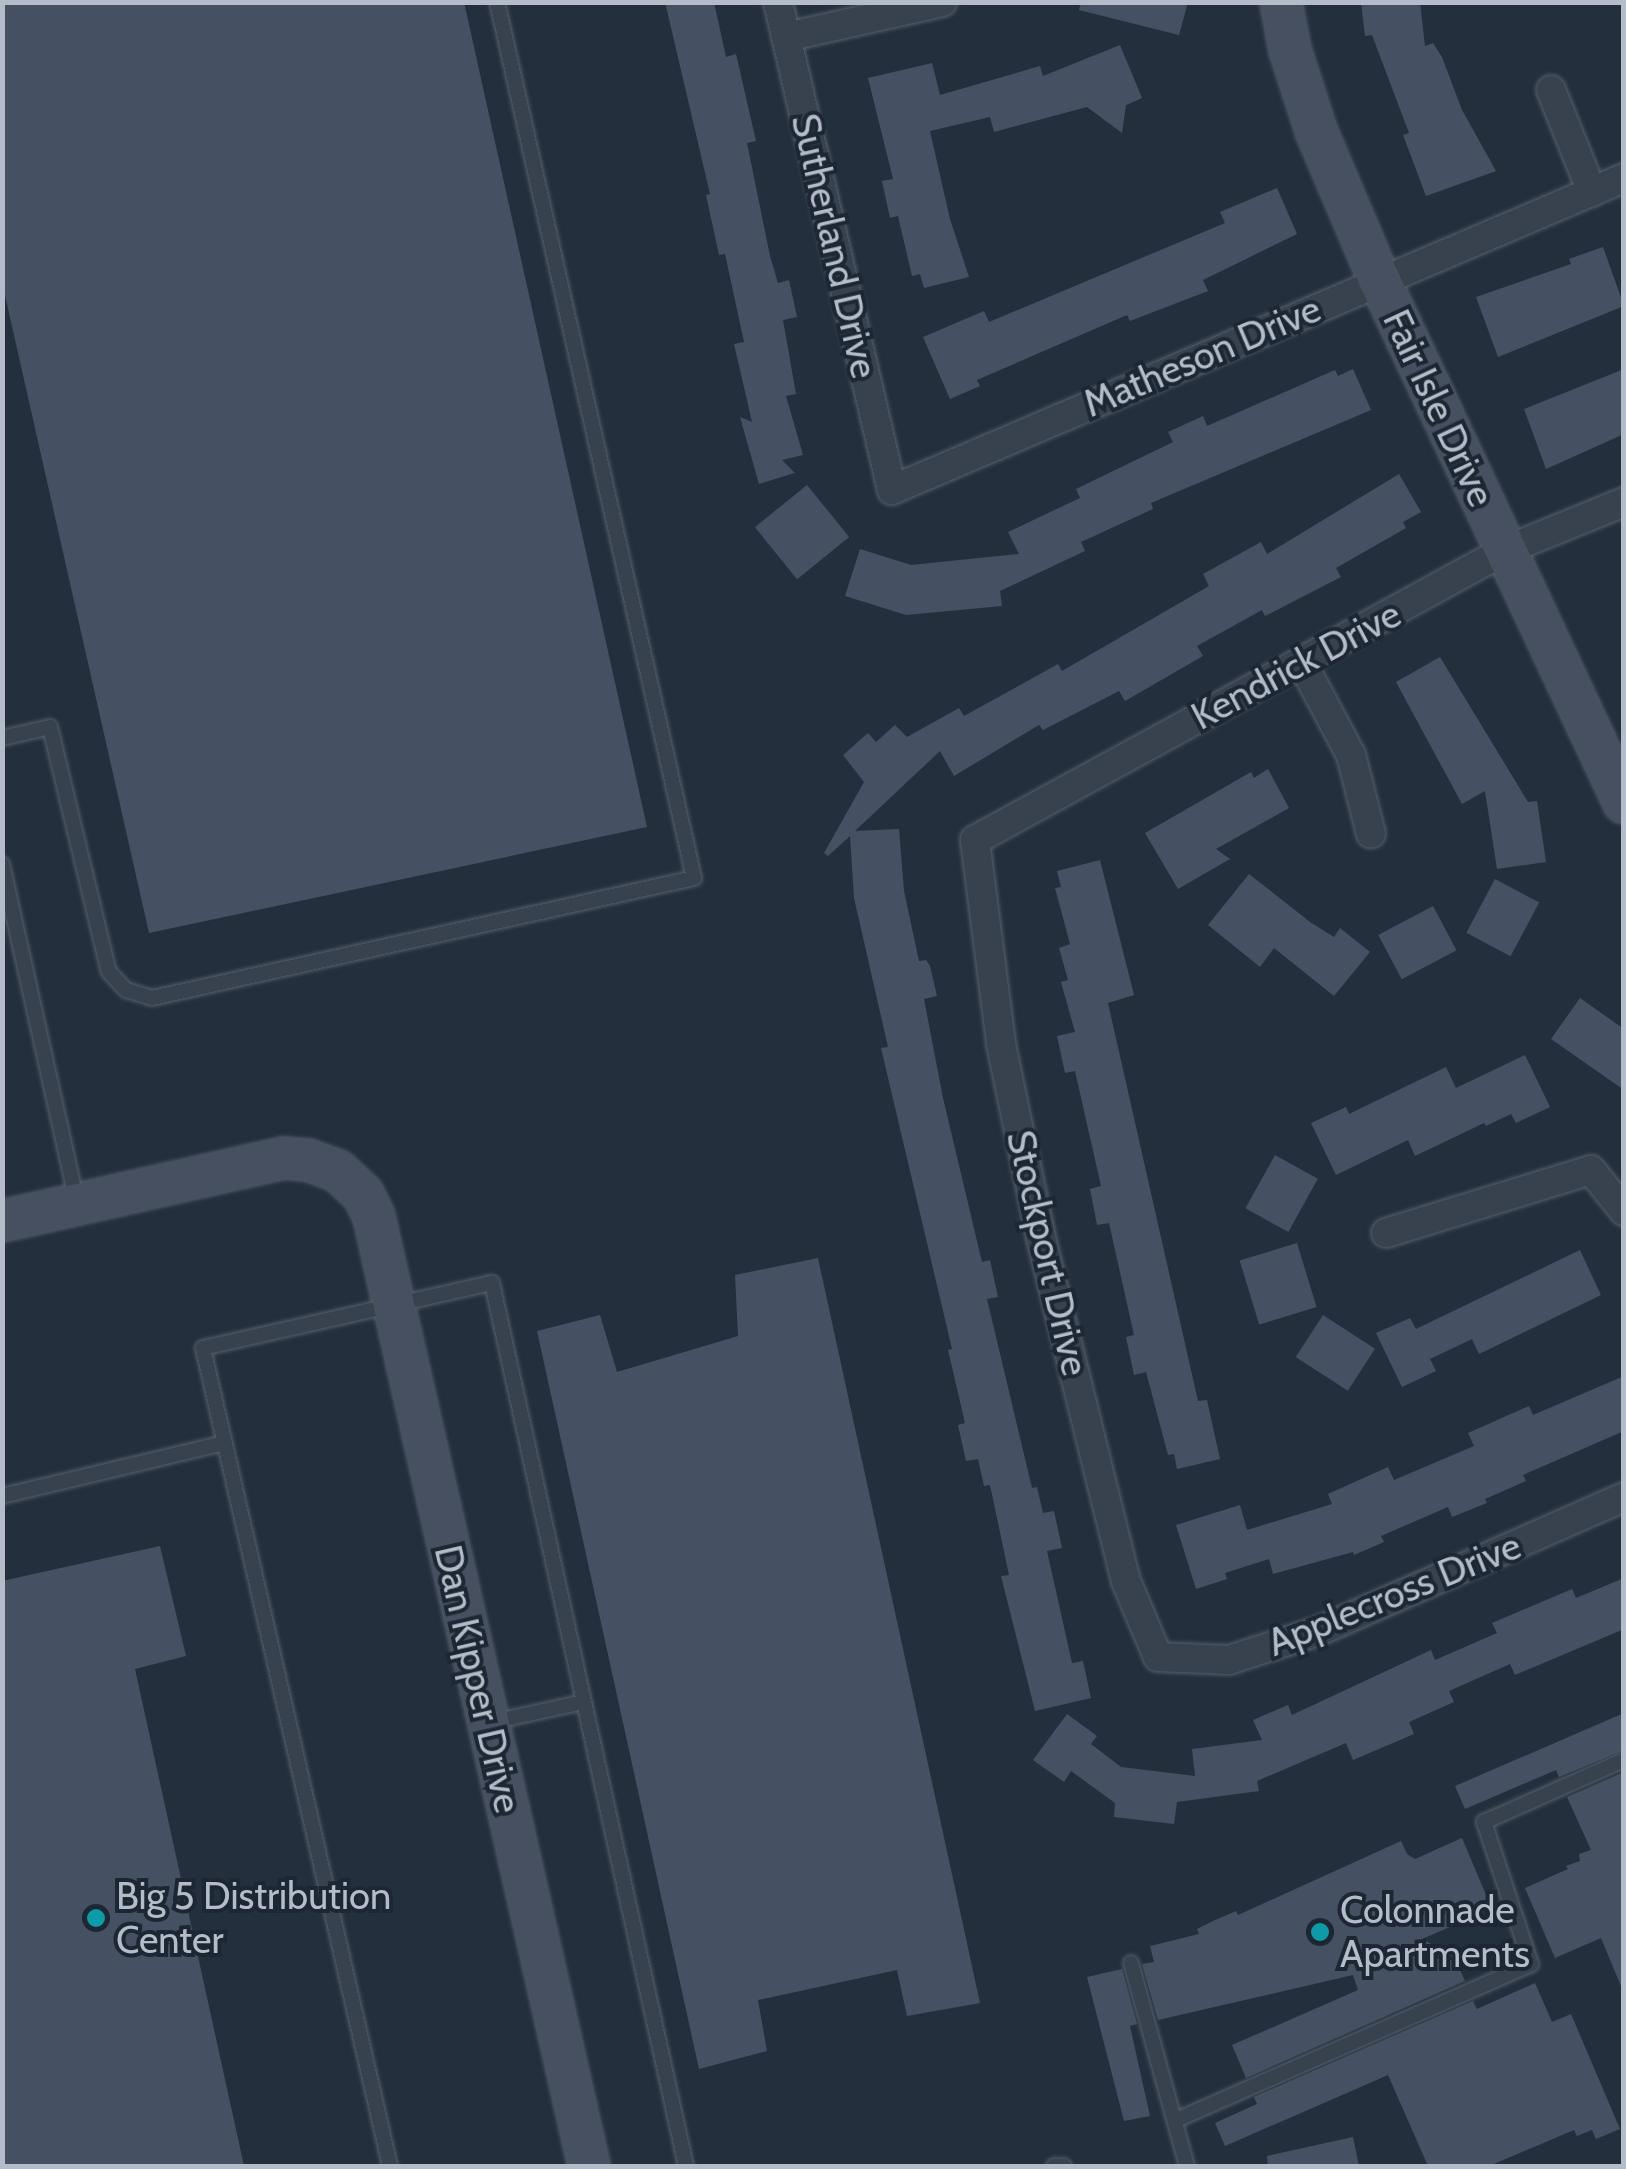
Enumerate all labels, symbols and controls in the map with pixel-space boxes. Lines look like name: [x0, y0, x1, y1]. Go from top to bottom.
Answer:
street label: Sutherland Drive: [782, 109, 888, 383]
street label: Matheson Drive: [1077, 286, 1327, 426]
street label: Fair Isle Drive: [1374, 302, 1504, 514]
street label: Kendrick Drive: [1184, 591, 1408, 739]
street label: Stockport Drive: [998, 1126, 1098, 1380]
street label: Applecross Drive: [1261, 1522, 1527, 1666]
street label: Dan Kipper Drive: [425, 1541, 531, 1817]
place label: Big 5 Distribution Center: [116, 1873, 391, 1962]
place label: Colonnade Apartments: [1340, 1887, 1530, 1976]
marker: Big 5 Distribution Center: [85, 1907, 107, 1929]
marker: Colonnade Apartments: [1309, 1921, 1331, 1943]

